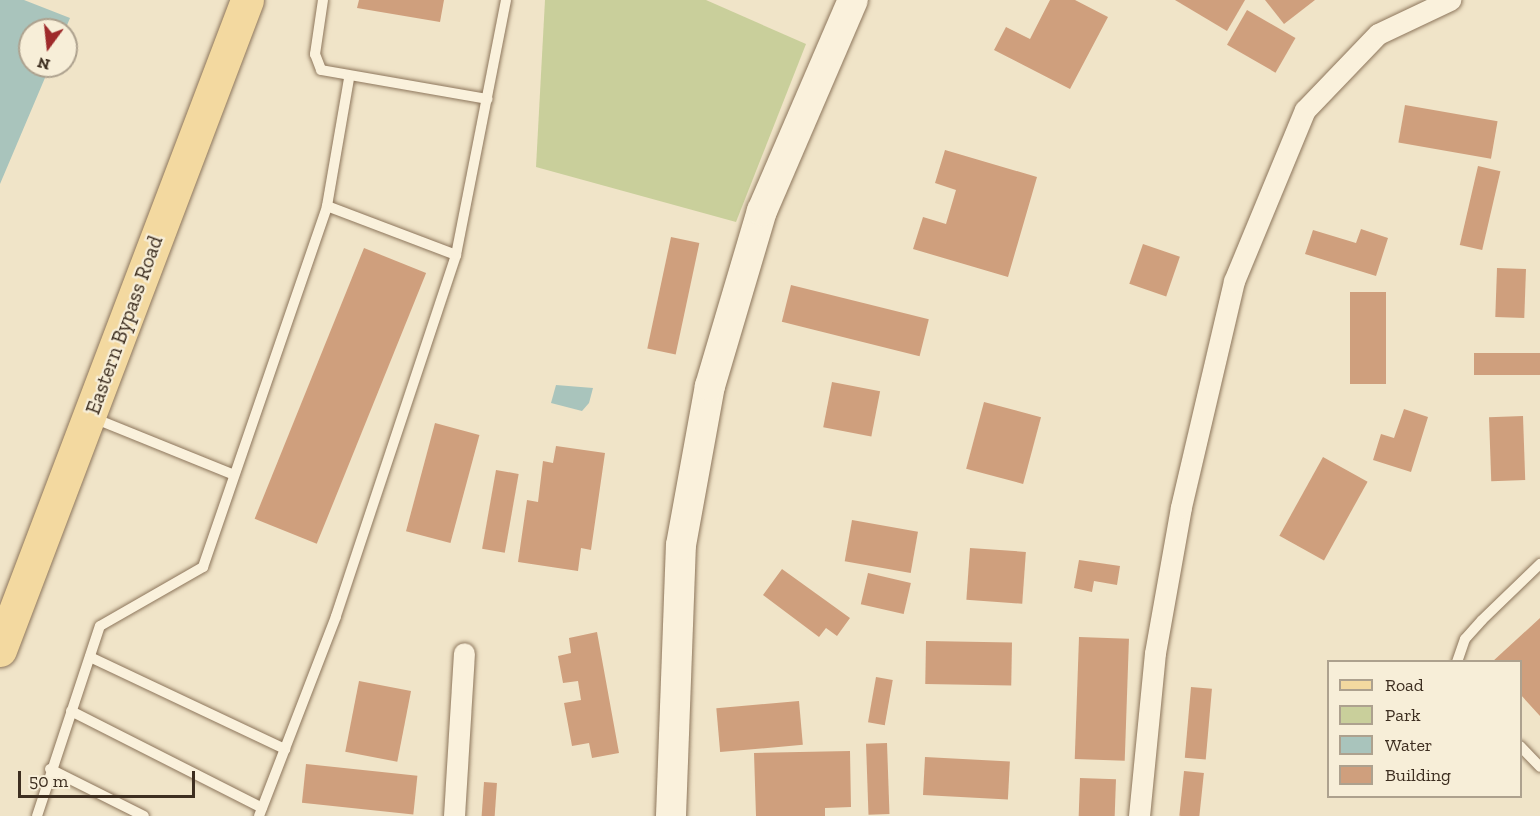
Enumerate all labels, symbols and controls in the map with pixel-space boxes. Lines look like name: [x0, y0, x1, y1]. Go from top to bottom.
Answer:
north arrow: [18, 18, 78, 78]
text: N: [35, 53, 52, 75]
street label: Eastern Bypass Road: [80, 232, 168, 418]
legend: [1327, 660, 1522, 798]
text: Road: [1385, 674, 1424, 696]
text: Park: [1385, 704, 1421, 726]
text: Water: [1385, 734, 1432, 756]
scale bar: [21, 759, 198, 797]
text: Building: [1385, 764, 1451, 786]
text: 50 m: [29, 770, 68, 792]

